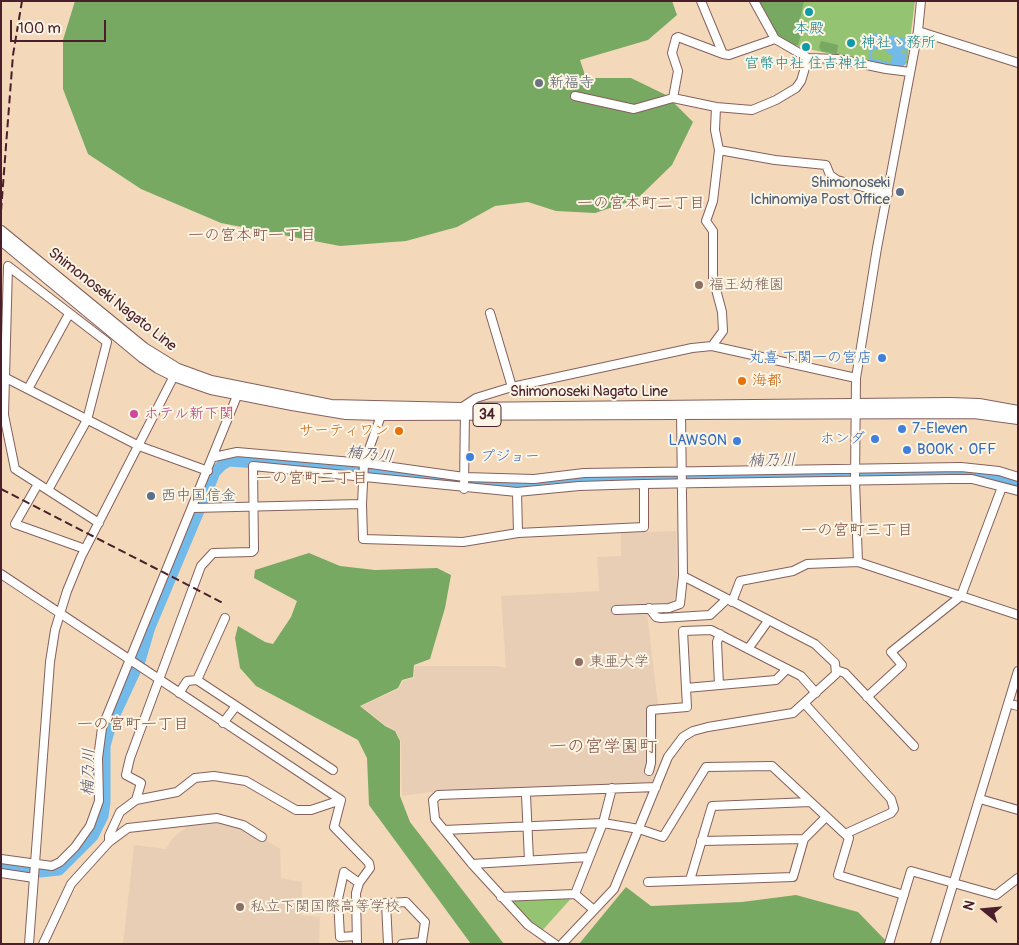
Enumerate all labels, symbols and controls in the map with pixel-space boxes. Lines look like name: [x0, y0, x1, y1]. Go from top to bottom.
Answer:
marker: 本殿: [803, 6, 815, 18]
scale bar: [12, 10, 109, 42]
text: 100 m: [18, 19, 61, 38]
place label: 本殿: [794, 20, 824, 38]
place label: 神社ゝ務所: [861, 34, 936, 52]
marker: 神社ゝ務所: [845, 37, 857, 49]
marker: 官幣中社 住吉神社: [800, 41, 812, 53]
place label: 官幣中社 住吉神社: [744, 55, 868, 73]
place label: 新福寺: [549, 74, 594, 92]
marker: 新福寺: [533, 77, 545, 89]
place label: Shimonoseki Ichinomiya Post Office: [750, 174, 890, 209]
marker: Shimonoseki Ichinomiya Post Office: [894, 186, 906, 198]
district label: 一の宮本町二丁目: [577, 194, 705, 214]
district label: 一の宮本町一丁目: [188, 226, 316, 246]
street label: Shimonoseki Nagato Line: [44, 244, 180, 356]
place label: 福王幼稚園: [709, 276, 784, 294]
marker: 福王幼稚園: [693, 279, 705, 291]
place label: 丸喜 下関一の宮店: [749, 349, 872, 367]
marker: 丸喜 下関一の宮店: [876, 352, 888, 364]
place label: 海都: [752, 372, 782, 390]
marker: 海都: [736, 375, 748, 387]
street label: Shimonoseki Nagato Line: [510, 383, 668, 401]
road number: 34: [473, 404, 501, 426]
place label: ホテル新下関: [144, 405, 234, 423]
marker: ホテル新下関: [128, 408, 140, 420]
place label: 7-Eleven: [912, 420, 967, 438]
place label: サーティワン: [299, 422, 389, 440]
marker: 7-Eleven: [896, 423, 908, 435]
marker: サーティワン: [393, 425, 405, 437]
place label: ホンダ: [820, 430, 865, 448]
place label: LAWSON: [668, 432, 727, 450]
marker: ホンダ: [869, 433, 881, 445]
marker: LAWSON: [731, 435, 743, 447]
place label: BOOK・OFF: [917, 441, 996, 459]
water label: 楠乃川: [345, 443, 395, 467]
marker: BOOK・OFF: [901, 444, 913, 456]
place label: プジョー: [480, 448, 540, 466]
marker: プジョー: [464, 451, 476, 463]
water label: 楠乃川: [748, 451, 796, 471]
district label: 一の宮町二丁目: [256, 469, 368, 489]
place label: 西中国信金: [161, 487, 236, 505]
marker: 西中国信金: [145, 490, 157, 502]
district label: 一の宮町三丁目: [801, 521, 913, 541]
place label: 東亜大学: [589, 653, 649, 671]
marker: 東亜大学: [573, 656, 585, 668]
district label: 一の宮町一丁目: [77, 715, 189, 735]
district label: 一の宮学園町: [549, 736, 657, 758]
water label: 楠乃川: [79, 748, 99, 796]
north arrow: [959, 885, 1009, 935]
place label: 私立下関国際高等学校: [250, 898, 400, 916]
text: N: [960, 898, 979, 912]
marker: 私立下関国際高等学校: [234, 901, 246, 913]

